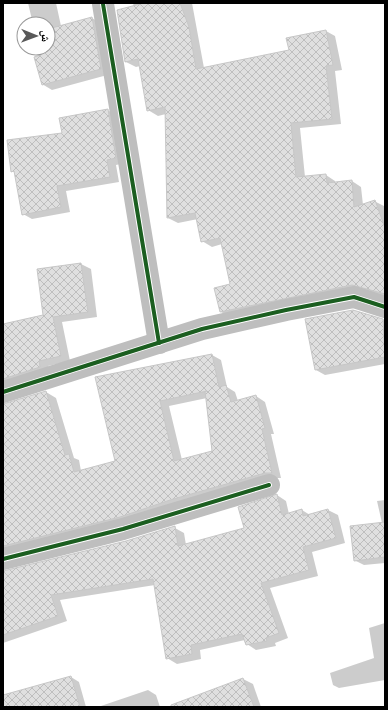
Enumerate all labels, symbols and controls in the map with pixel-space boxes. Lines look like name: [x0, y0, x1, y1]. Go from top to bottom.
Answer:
north arrow: [16, 16, 56, 56]
text: ش: [38, 30, 52, 42]

